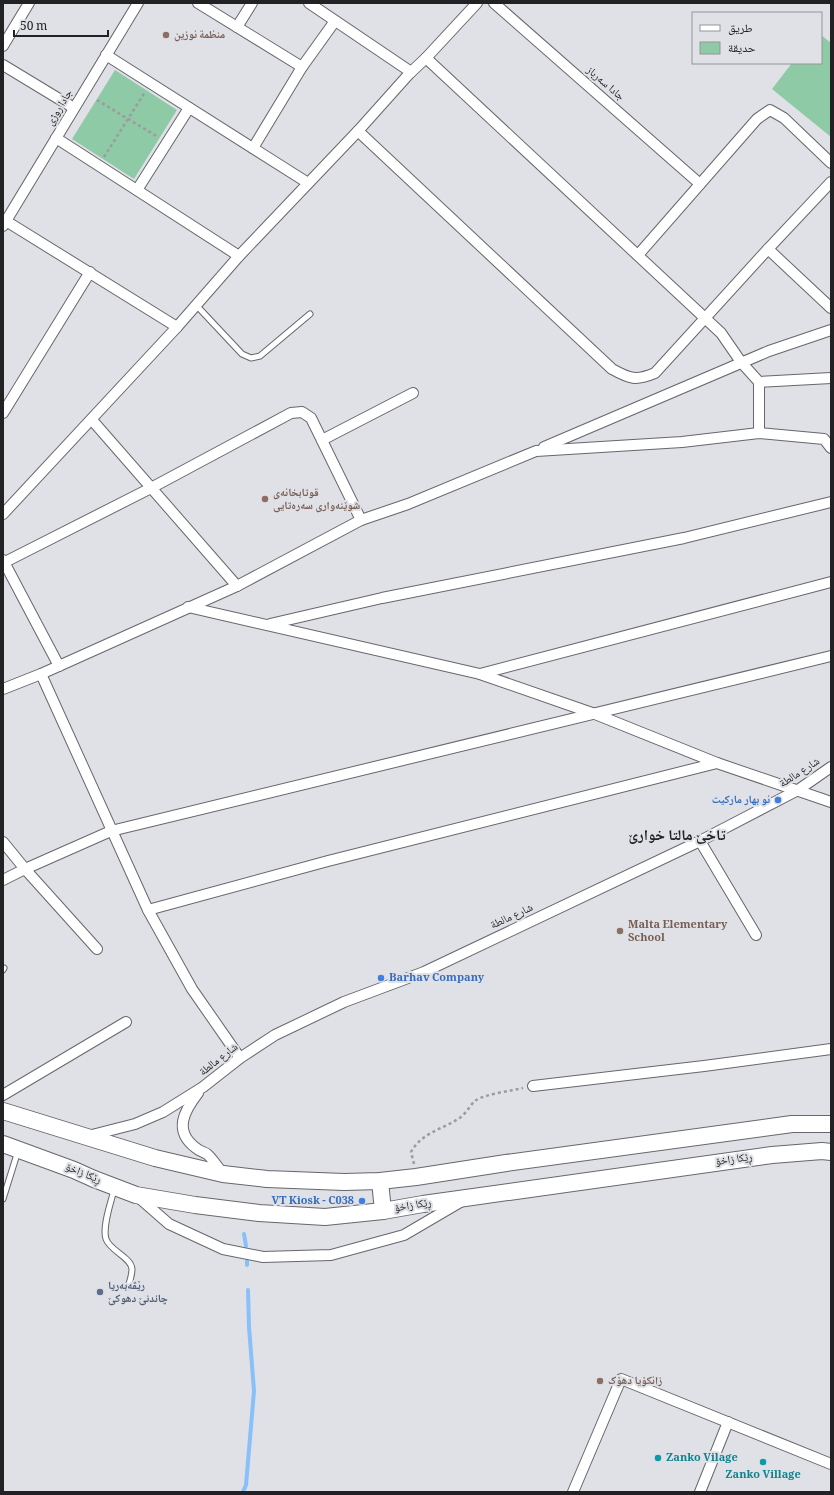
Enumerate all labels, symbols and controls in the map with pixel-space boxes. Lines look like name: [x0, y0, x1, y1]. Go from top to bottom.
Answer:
scale bar: [14, 12, 108, 38]
legend: [692, 12, 822, 64]
text: 50 m: [20, 17, 47, 38]
text: طريق: [728, 19, 753, 40]
place label: منظمة نوزين: [174, 26, 225, 45]
marker: منظمة نوزين: [161, 30, 171, 40]
text: حديقة: [728, 39, 756, 60]
street label: جادا سەرباز: [581, 61, 629, 106]
street label: جادا روژی: [42, 86, 78, 130]
place label: قوتابخانەی شوێنەواری سەرەتایی: [273, 484, 361, 516]
marker: قوتابخانەی شوێنەواری سەرەتایی: [260, 494, 270, 504]
street label: شارع مالطة: [776, 753, 824, 793]
place label: نو بهار ماركيت: [712, 791, 770, 810]
marker: نو بهار ماركيت: [773, 795, 783, 805]
district label: تاخێ مالتا خوارێ: [628, 824, 726, 850]
street label: شارع مالطة: [487, 899, 537, 935]
place label: Malta Elementary School: [628, 916, 728, 948]
marker: Malta Elementary School: [615, 926, 625, 936]
place label: Barhav Company: [389, 969, 485, 988]
marker: Barhav Company: [376, 973, 386, 983]
street label: شارع مالطة: [195, 1039, 243, 1081]
street label: ڕێکا زاخۆ: [714, 1148, 754, 1172]
street label: ڕێکا زاخۆ: [62, 1158, 104, 1190]
place label: VT Kiosk - C038: [271, 1192, 354, 1211]
street label: ڕێکا زاخۆ: [393, 1194, 433, 1218]
marker: VT Kiosk - C038: [357, 1196, 367, 1206]
place label: رێڤەبەریا چاندنێ دهوکێ: [108, 1277, 168, 1309]
marker: رێڤەبەریا چاندنێ دهوکێ: [95, 1287, 105, 1297]
place label: زانکۆیا دهۆک: [608, 1372, 662, 1391]
marker: زانکۆیا دهۆک: [595, 1376, 605, 1386]
place label: Zanko Vilage: [666, 1449, 738, 1468]
marker: Zanko Vilage: [653, 1453, 663, 1463]
marker: Zanko Village: [758, 1457, 768, 1467]
place label: Zanko Village: [725, 1466, 801, 1485]

